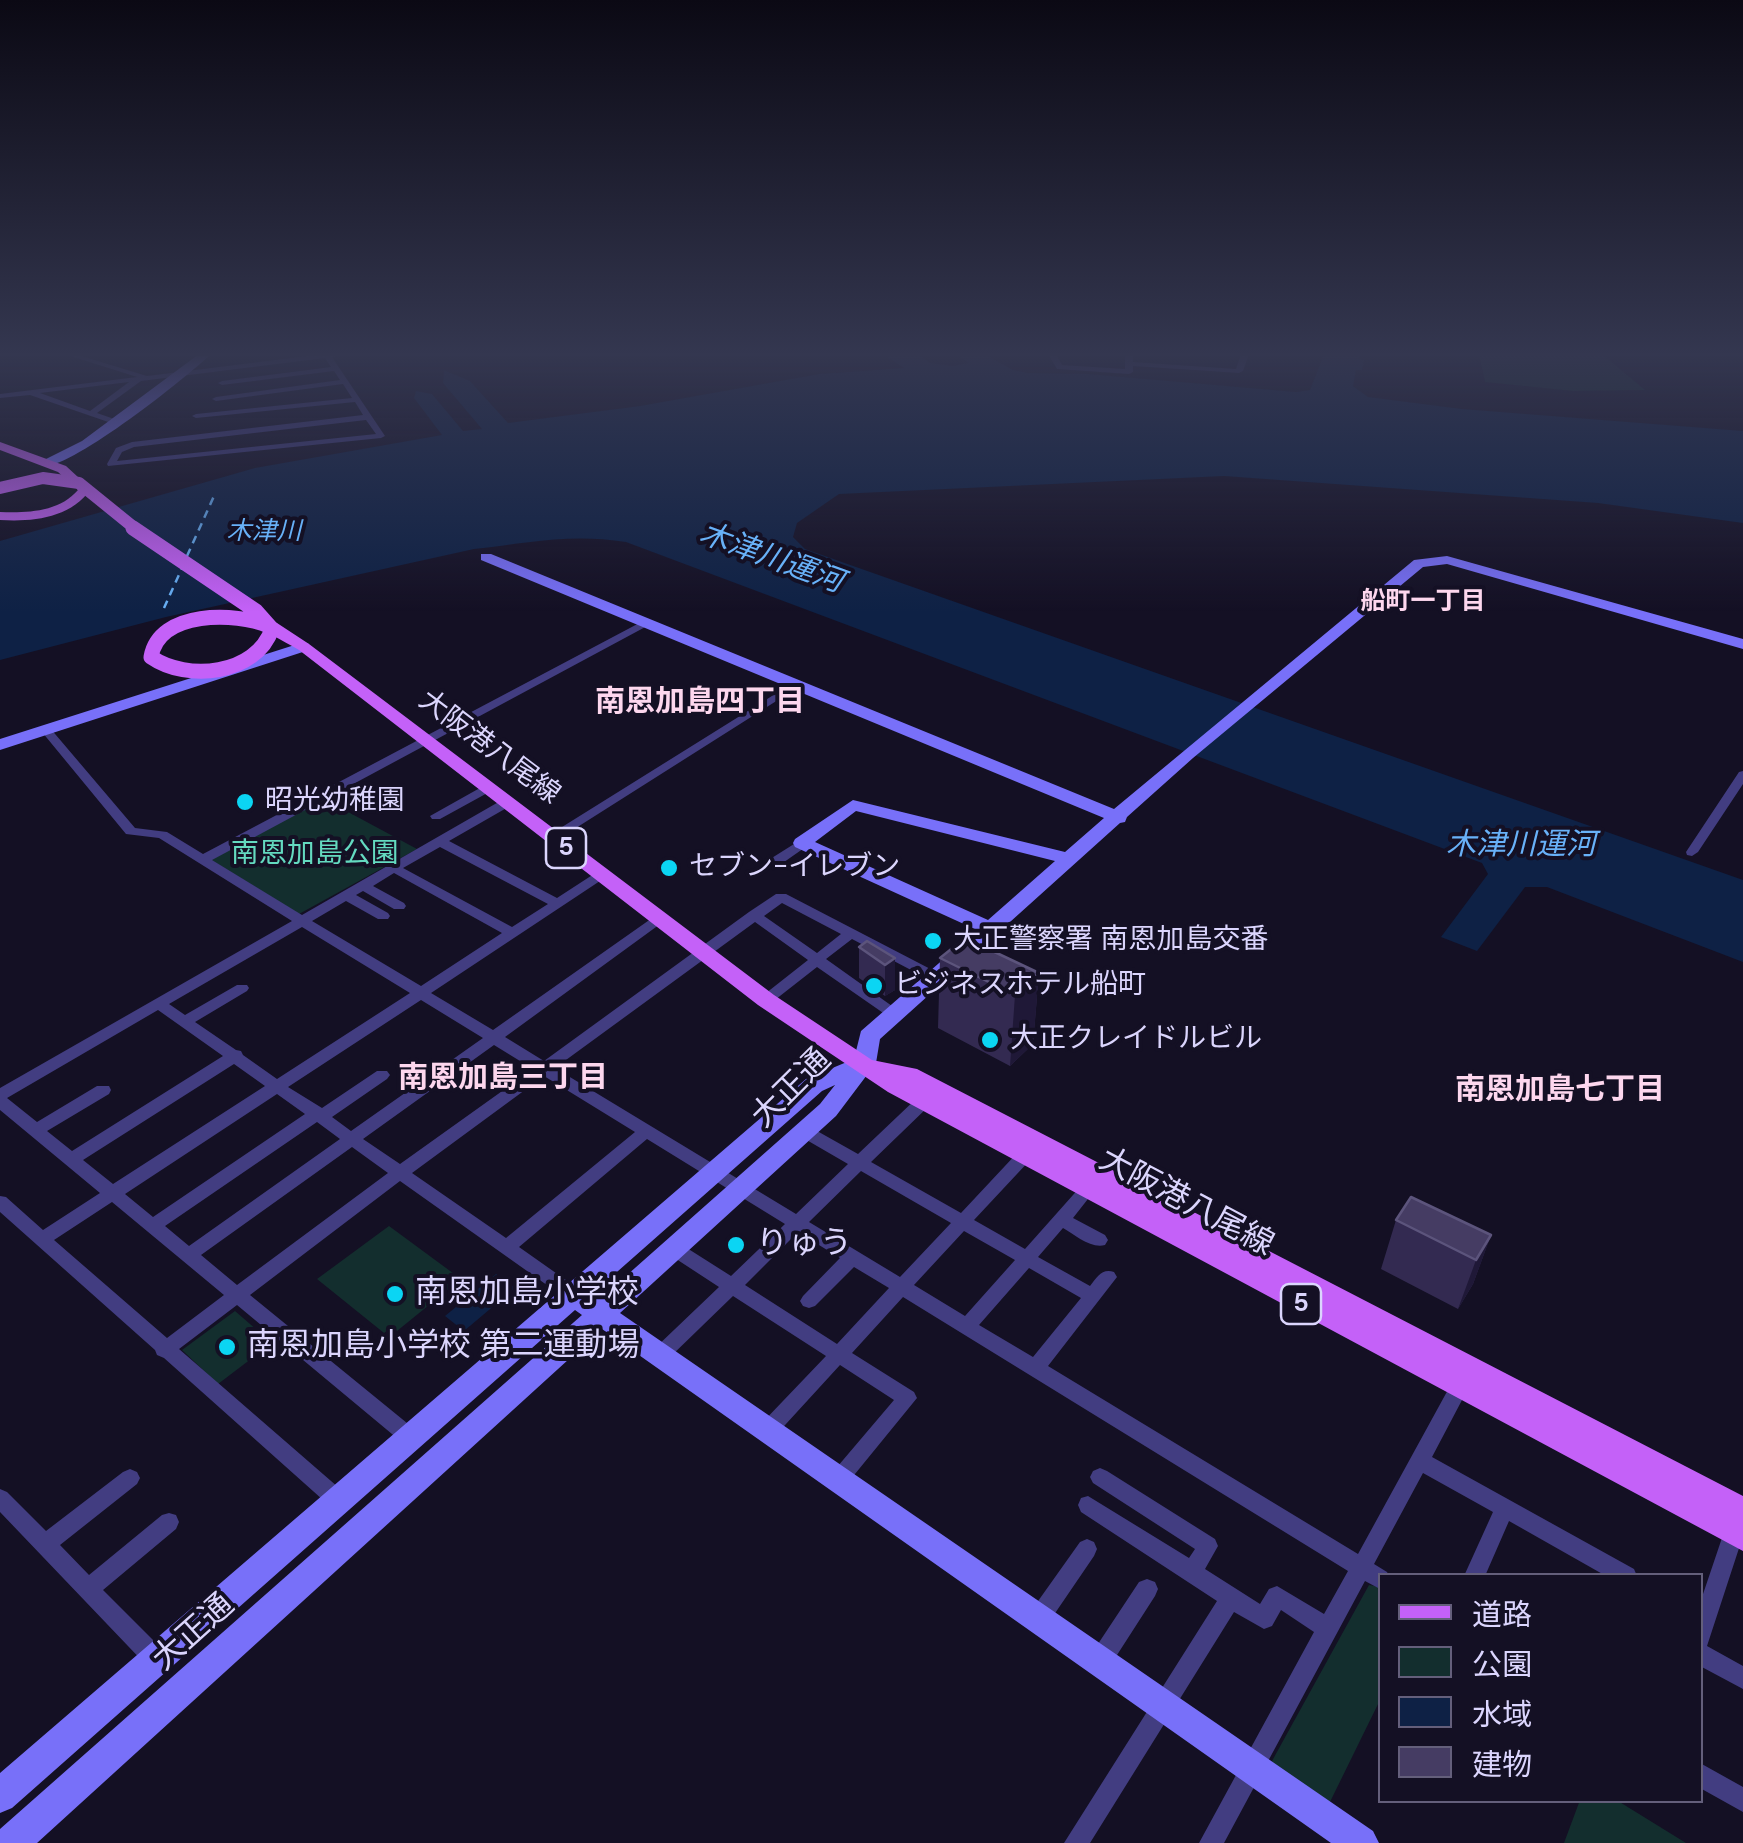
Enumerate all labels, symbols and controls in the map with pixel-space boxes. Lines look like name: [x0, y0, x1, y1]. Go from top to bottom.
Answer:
water label: 木津川運河: [694, 516, 848, 602]
water label: 木津川: [227, 517, 301, 547]
district label: 船町一丁目: [1361, 587, 1485, 617]
street label: 大阪港八尾線: [412, 684, 566, 812]
district label: 南恩加島四丁目: [595, 685, 805, 721]
place label: 昭光幼稚園: [265, 785, 405, 819]
marker: 昭光幼稚園: [234, 791, 256, 813]
road number: 5: [546, 828, 586, 868]
water label: 木津川運河: [1446, 828, 1596, 864]
park label: 南恩加島公園: [231, 838, 399, 872]
place label: セブン-イレブン: [689, 851, 900, 885]
marker: セブン-イレブン: [658, 857, 680, 879]
place label: 大正警察署 南恩加島交番: [953, 924, 1268, 958]
marker: 大正警察署 南恩加島交番: [922, 930, 944, 952]
place label: ビジネスホテル船町: [894, 969, 1146, 1003]
marker: ビジネスホテル船町: [863, 975, 885, 997]
place label: 大正クレイドルビル: [1010, 1023, 1262, 1057]
marker: 大正クレイドルビル: [979, 1029, 1001, 1051]
street label: 大正通: [744, 1041, 840, 1137]
district label: 南恩加島三丁目: [398, 1061, 608, 1097]
district label: 南恩加島七丁目: [1455, 1073, 1665, 1109]
street label: 大阪港八尾線: [1092, 1141, 1280, 1265]
place label: りゅう: [756, 1226, 852, 1264]
marker: りゅう: [725, 1234, 747, 1256]
place label: 南恩加島小学校: [415, 1275, 639, 1313]
marker: 南恩加島小学校: [384, 1283, 406, 1305]
road number: 5: [1281, 1284, 1321, 1324]
place label: 南恩加島小学校 第二運動場: [247, 1328, 640, 1366]
marker: 南恩加島小学校 第二運動場: [216, 1336, 238, 1358]
legend: [1378, 1573, 1703, 1803]
street label: 大正通: [145, 1587, 243, 1679]
text: 道路: [1472, 1595, 1532, 1634]
text: 公園: [1472, 1645, 1532, 1684]
text: 水域: [1472, 1695, 1532, 1734]
text: 建物: [1472, 1745, 1532, 1784]

